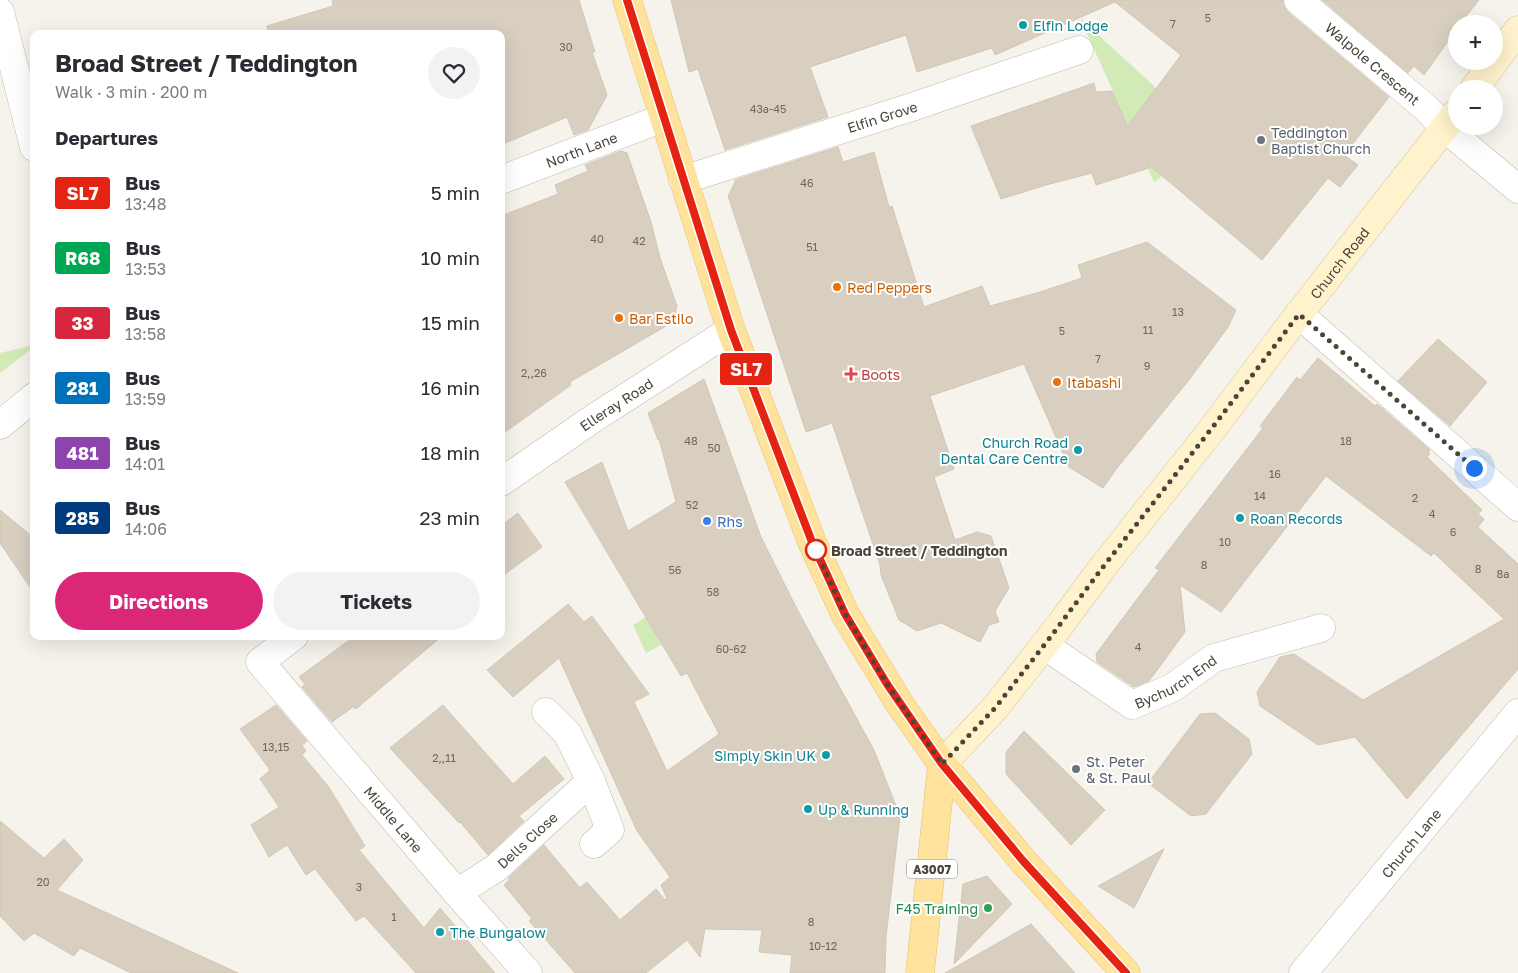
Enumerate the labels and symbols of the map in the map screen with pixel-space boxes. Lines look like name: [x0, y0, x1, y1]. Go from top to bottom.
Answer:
house number: 5: [1205, 11, 1211, 24]
place label: Elfin Lodge: [1033, 17, 1108, 34]
house number: 7: [1170, 17, 1176, 30]
street label: Walpole Crescent: [1322, 18, 1424, 108]
marker: Elfin Lodge: [1017, 19, 1029, 31]
house number: 30: [559, 40, 573, 53]
street label: Elfin Grove: [845, 97, 919, 136]
house number: 43a-45: [750, 102, 786, 115]
place label: Teddington Baptist Church: [1271, 124, 1371, 157]
street label: North Lane: [543, 128, 620, 171]
marker: Teddington Baptist Church: [1255, 134, 1267, 146]
house number: 46: [800, 176, 814, 189]
street label: Church Road: [1306, 223, 1372, 302]
house number: 40: [590, 232, 604, 245]
house number: 42: [632, 234, 646, 247]
house number: 51: [806, 240, 818, 253]
place label: Red Peppers: [847, 279, 932, 296]
marker: Red Peppers: [831, 281, 843, 293]
house number: 13: [1172, 305, 1184, 318]
place label: Bar Estilo: [629, 310, 693, 327]
marker: Bar Estilo: [613, 312, 625, 324]
house number: 11: [1143, 323, 1153, 336]
house number: 5: [1059, 324, 1065, 337]
house number: 7: [1095, 352, 1101, 365]
line badge: SL7: [717, 353, 775, 385]
house number: 9: [1144, 359, 1150, 372]
house number: 2,,26: [521, 366, 547, 379]
place label: Boots: [861, 366, 900, 383]
marker: Boots: [845, 368, 857, 380]
street label: Elleray Road: [576, 374, 656, 434]
place label: Itabashi: [1067, 374, 1121, 391]
marker: Itabashi: [1051, 376, 1063, 388]
house number: 48: [684, 434, 698, 447]
place label: Church Road Dental Care Centre: [941, 434, 1068, 467]
house number: 18: [1340, 434, 1352, 447]
house number: 50: [707, 441, 721, 454]
marker: Church Road Dental Care Centre: [1072, 444, 1084, 456]
your location: [1462, 456, 1487, 481]
house number: 16: [1269, 467, 1281, 480]
house number: 14: [1254, 489, 1266, 502]
house number: 2: [1412, 491, 1418, 504]
house number: 52: [686, 498, 698, 511]
house number: 4: [1429, 507, 1436, 520]
place label: Roan Records: [1250, 510, 1343, 527]
marker: Roan Records: [1234, 512, 1246, 524]
place label: Rhs: [717, 513, 743, 530]
marker: Rhs: [701, 515, 713, 527]
house number: 6: [1450, 525, 1457, 538]
house number: 10: [1219, 535, 1231, 548]
marker: Broad Street / Teddington: [805, 539, 827, 561]
place label: Broad Street / Teddington: [831, 542, 1007, 559]
house number: 8: [1201, 558, 1208, 571]
house number: 8: [1475, 562, 1482, 575]
house number: 56: [668, 563, 682, 576]
house number: 8a: [1497, 567, 1509, 580]
house number: 58: [706, 585, 720, 598]
house number: 4: [1135, 640, 1142, 653]
house number: 60-62: [716, 642, 746, 655]
street label: Bychurch End: [1132, 651, 1219, 712]
house number: 13,15: [263, 740, 289, 753]
place label: Simply Skin UK: [714, 747, 816, 764]
marker: Simply Skin UK: [820, 749, 832, 761]
house number: 2,,11: [432, 751, 456, 764]
place label: St. Peter & St. Paul: [1086, 753, 1151, 786]
marker: St. Peter & St. Paul: [1070, 763, 1082, 775]
street label: Middle Lane: [361, 782, 427, 856]
place label: Up & Running: [818, 801, 909, 818]
marker: Up & Running: [802, 803, 814, 815]
street label: Church Lane: [1377, 805, 1444, 881]
street label: Dells Close: [493, 808, 560, 872]
road number: A3007: [907, 860, 957, 879]
house number: 20: [36, 875, 50, 888]
house number: 3: [356, 880, 362, 893]
place label: F45 Training: [896, 900, 978, 917]
marker: F45 Training: [982, 902, 994, 914]
house number: 1: [391, 910, 397, 923]
house number: 8: [808, 915, 815, 928]
place label: The Bungalow: [450, 924, 546, 941]
marker: The Bungalow: [434, 926, 446, 938]
house number: 10-12: [809, 939, 837, 952]

